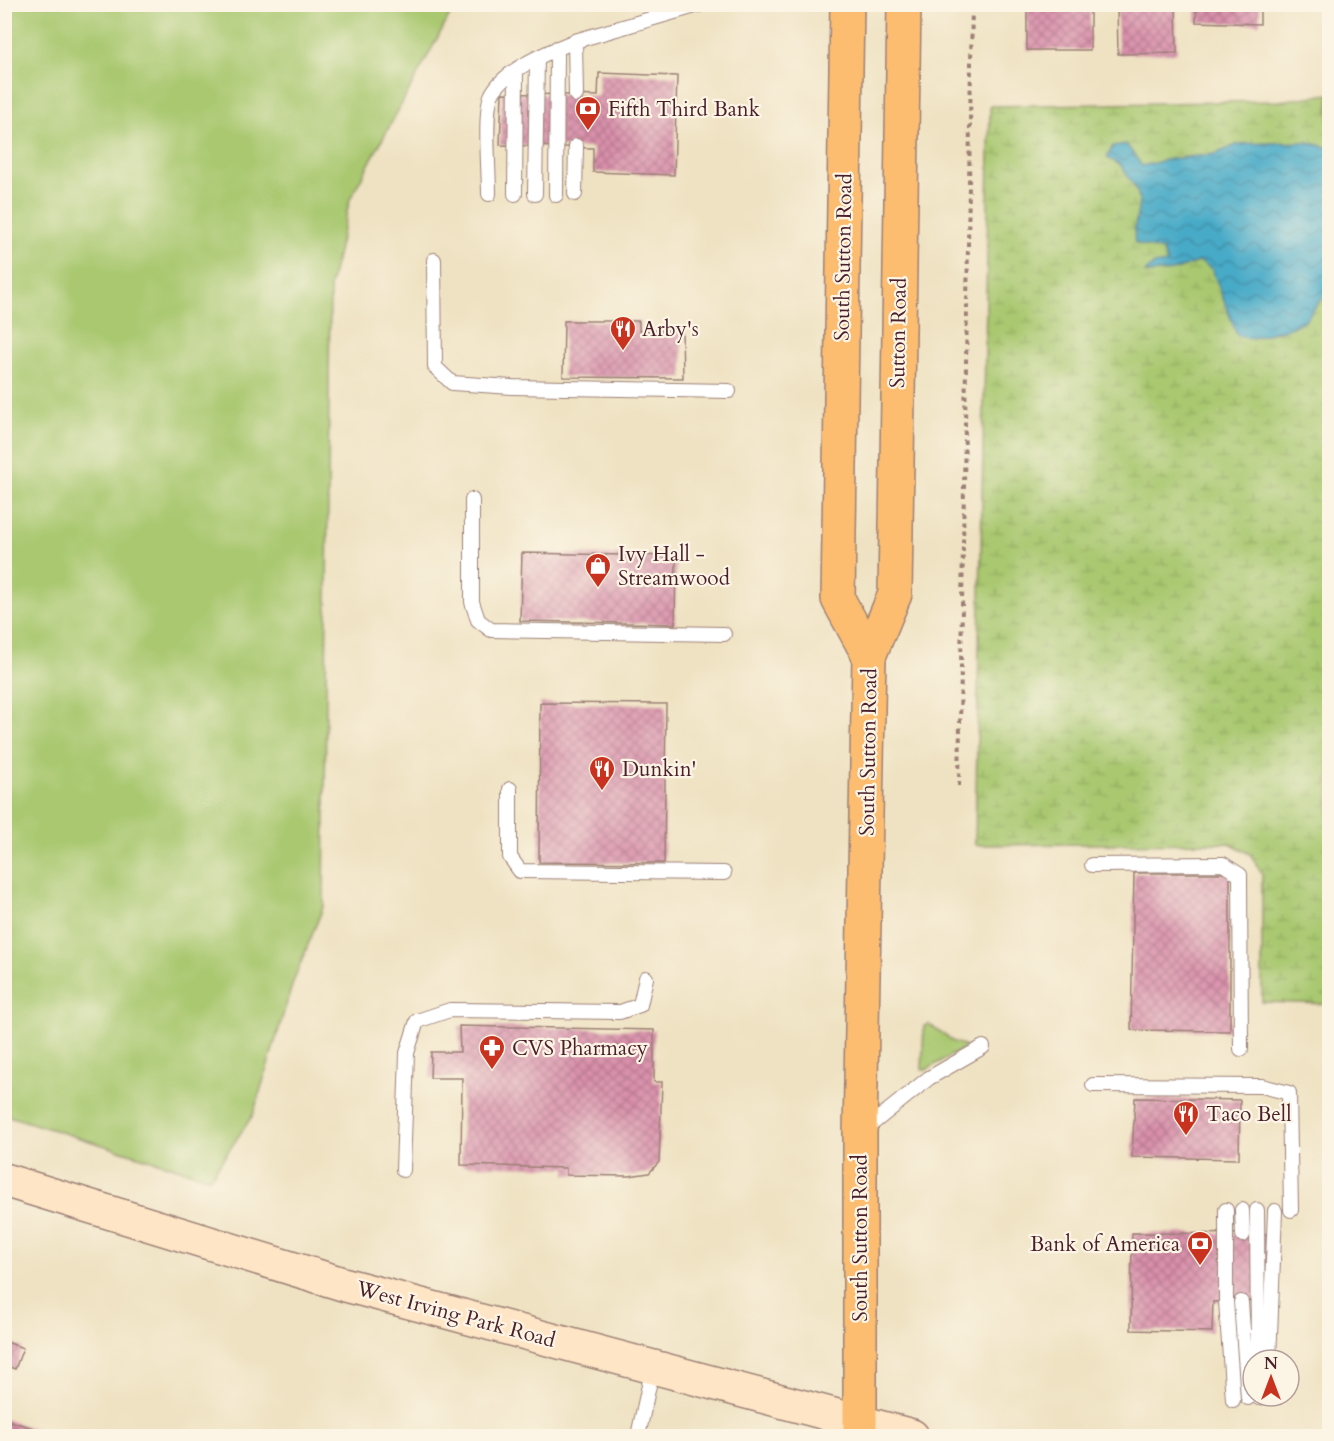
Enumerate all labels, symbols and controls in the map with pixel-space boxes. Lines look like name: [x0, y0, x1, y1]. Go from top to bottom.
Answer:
bank icon: Fifth Third Bank: [573, 94, 603, 132]
place label: Fifth Third Bank: [608, 95, 761, 124]
street label: South Sutton Road: [828, 173, 859, 341]
street label: Sutton Road: [883, 278, 914, 388]
restaurant icon: Arby's: [608, 314, 638, 352]
place label: Arby's: [642, 315, 699, 344]
place label: Ivy Hall - Streamwood: [618, 540, 730, 593]
shop icon: Ivy Hall - Streamwood: [583, 551, 613, 589]
street label: South Sutton Road: [853, 668, 884, 836]
restaurant icon: Dunkin': [587, 754, 617, 792]
place label: Dunkin': [622, 755, 696, 784]
pharmacy icon: CVS Pharmacy: [477, 1033, 507, 1071]
place label: CVS Pharmacy: [512, 1034, 648, 1063]
restaurant icon: Taco Bell: [1171, 1099, 1201, 1137]
place label: Taco Bell: [1206, 1100, 1292, 1129]
street label: South Sutton Road: [846, 1154, 875, 1322]
bank icon: Bank of America: [1185, 1229, 1215, 1267]
place label: Bank of America: [1030, 1230, 1180, 1259]
street label: West Irving Park Road: [352, 1274, 559, 1355]
north arrow: [1241, 1348, 1301, 1408]
text: N: [1264, 1353, 1278, 1375]

